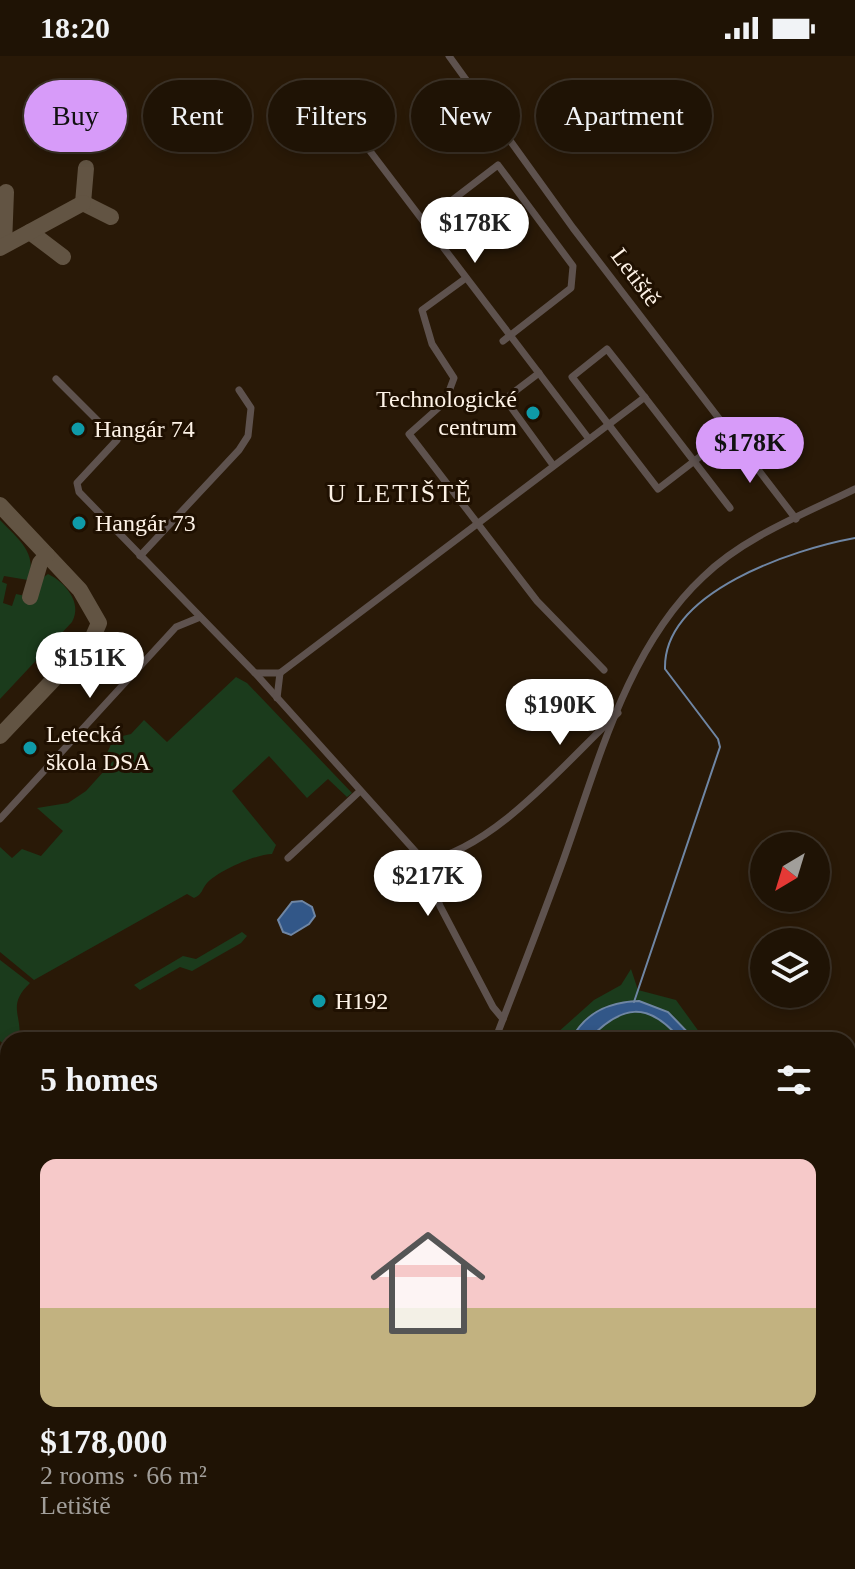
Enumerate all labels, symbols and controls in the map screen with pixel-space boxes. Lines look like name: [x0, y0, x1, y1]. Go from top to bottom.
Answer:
text: 18:20: [40, 11, 110, 44]
chip: Buy: [24, 80, 127, 152]
chip: Rent: [143, 80, 252, 152]
chip: Filters: [268, 80, 395, 152]
chip: New: [411, 80, 520, 152]
chip: Apartment: [536, 80, 712, 152]
pin: $178K: [419, 197, 531, 265]
text: $178K: [439, 208, 511, 237]
street label: Letiště: [606, 243, 666, 311]
place label: Technologické centrum: [376, 386, 517, 440]
marker: Technologické centrum: [524, 404, 542, 422]
place label: Hangár 74: [94, 416, 195, 442]
pin: $178K: [694, 417, 806, 485]
marker: Hangár 74: [69, 420, 87, 438]
text: $178K: [714, 428, 786, 457]
district label: U LETIŠTĚ: [327, 479, 473, 508]
place label: Hangár 73: [95, 510, 196, 536]
marker: Hangár 73: [70, 514, 88, 532]
pin: $151K: [34, 632, 146, 700]
text: $151K: [54, 643, 126, 672]
pin: $190K: [504, 679, 616, 747]
text: $190K: [524, 690, 596, 719]
place label: Letecká škola DSA: [46, 721, 151, 775]
marker: Letecká škola DSA: [21, 739, 39, 757]
north arrow: [750, 832, 830, 912]
map controls: [750, 832, 830, 1008]
pin: $217K: [372, 850, 484, 918]
text: $217K: [392, 861, 464, 890]
button: layers: [750, 928, 830, 1008]
place label: H192: [335, 988, 388, 1014]
marker: H192: [310, 992, 328, 1010]
icon: filters: [772, 1058, 816, 1102]
text: 5 homes: [40, 1061, 158, 1098]
icon: home: [356, 1211, 500, 1355]
text: $178,000: [40, 1423, 168, 1460]
text: 2 rooms · 66 m²: [40, 1461, 207, 1490]
text: Letiště: [40, 1491, 111, 1520]

